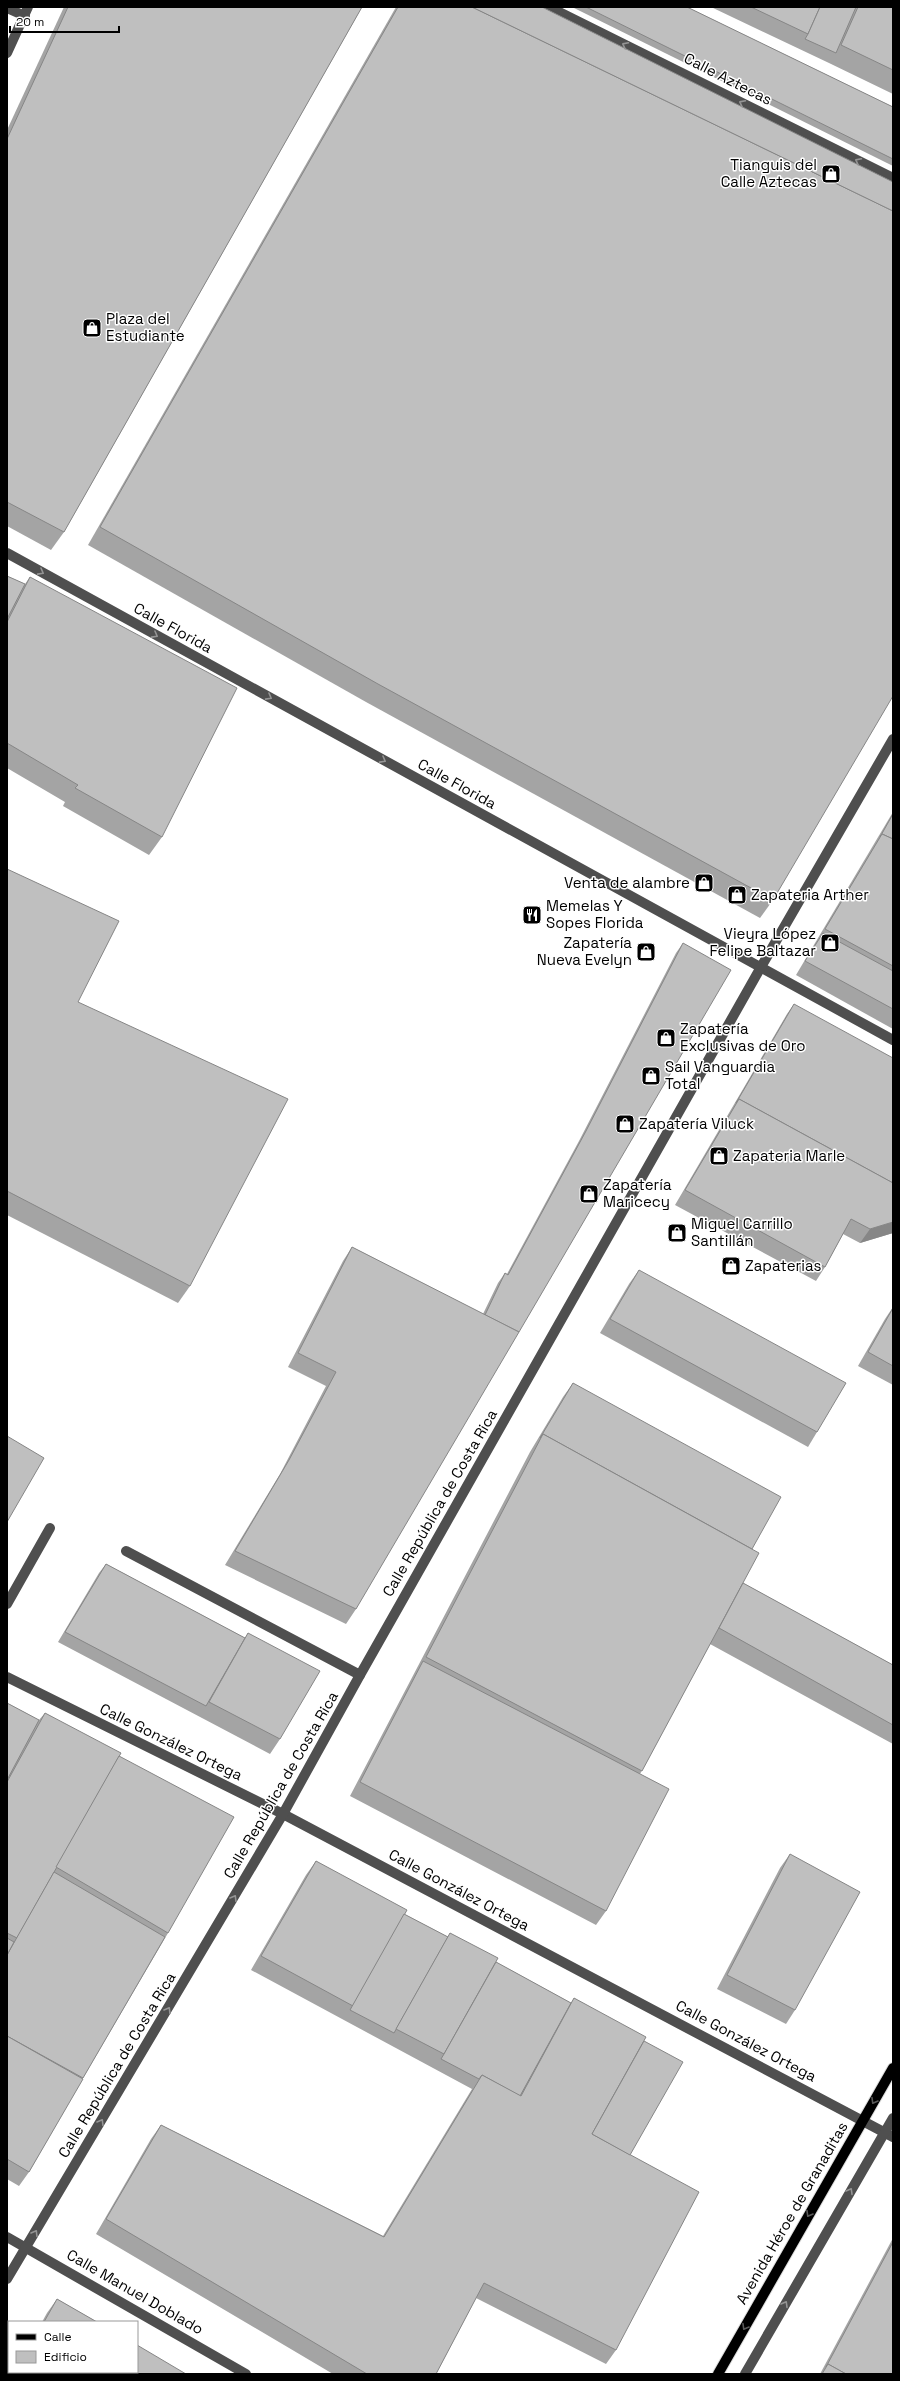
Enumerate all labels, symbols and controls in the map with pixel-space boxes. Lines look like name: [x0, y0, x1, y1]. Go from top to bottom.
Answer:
scale bar: [10, 8, 119, 34]
text: 20 m: [16, 14, 44, 30]
one-way arrow: [622, 42, 630, 50]
street label: Calle Aztecas: [681, 48, 776, 109]
one-way arrow: [739, 100, 746, 108]
place label: Tianguis del Calle Aztecas: [721, 155, 817, 191]
one-way arrow: [855, 158, 862, 166]
shop icon: Tianguis del Calle Aztecas: [820, 163, 842, 185]
place label: Plaza del Estudiante: [106, 309, 185, 345]
shop icon: Plaza del Estudiante: [81, 317, 103, 339]
one-way arrow: [37, 568, 44, 575]
street label: Calle Florida: [131, 598, 216, 657]
one-way arrow: [151, 630, 158, 637]
one-way arrow: [265, 693, 272, 700]
street label: Calle Florida: [415, 754, 500, 813]
one-way arrow: [379, 755, 386, 763]
shop icon: Venta de alambre: [693, 872, 715, 894]
place label: Venta de alambre: [564, 873, 690, 892]
shop icon: Zapateria Arther: [726, 884, 748, 906]
place label: Zapateria Arther: [751, 885, 869, 904]
place label: Memelas Y Sopes Florida: [546, 896, 644, 932]
restaurant icon: Memelas Y Sopes Florida: [521, 904, 543, 926]
place label: Vieyra López Felipe Baltazar: [710, 924, 816, 960]
shop icon: Vieyra López Felipe Baltazar: [819, 932, 841, 954]
place label: Zapatería Nueva Evelyn: [537, 933, 632, 969]
shop icon: Zapatería Nueva Evelyn: [635, 941, 657, 963]
place label: Zapatería Exclusivas de Oro: [680, 1019, 806, 1055]
shop icon: Zapatería Exclusivas de Oro: [655, 1027, 677, 1049]
place label: Sail Vanguardia Total: [665, 1057, 776, 1093]
shop icon: Sail Vanguardia Total: [640, 1065, 662, 1087]
shop icon: Zapatería Viluck: [614, 1113, 636, 1135]
place label: Zapatería Viluck: [639, 1114, 754, 1133]
shop icon: Zapateria Marle: [708, 1145, 730, 1167]
place label: Zapateria Marle: [733, 1146, 845, 1165]
place label: Zapatería Maricecy: [603, 1175, 672, 1211]
shop icon: Zapatería Maricecy: [578, 1183, 600, 1205]
place label: Miguel Carrillo Santillán: [691, 1214, 793, 1250]
shop icon: Miguel Carrillo Santillán: [666, 1222, 688, 1244]
shop icon: Zapaterias: [720, 1255, 742, 1277]
place label: Zapaterias: [745, 1256, 821, 1275]
street label: Calle República de Costa Rica: [378, 1405, 501, 1600]
street label: Calle República de Costa Rica: [219, 1687, 342, 1882]
street label: Calle González Ortega: [97, 1699, 246, 1785]
street label: Calle González Ortega: [386, 1844, 533, 1935]
one-way arrow: [229, 1895, 236, 1902]
street label: Calle República de Costa Rica: [54, 1968, 180, 2161]
street label: Calle González Ortega: [673, 1995, 820, 2086]
one-way arrow: [163, 2007, 170, 2014]
one-way arrow: [871, 2097, 878, 2104]
street label: Avenida Héroe de Granaditas: [731, 2118, 852, 2307]
one-way arrow: [97, 2119, 104, 2126]
one-way arrow: [846, 2188, 853, 2195]
one-way arrow: [807, 2210, 814, 2217]
one-way arrow: [30, 2230, 37, 2237]
street label: Calle Manuel Doblado: [64, 2245, 207, 2338]
one-way arrow: [781, 2301, 788, 2308]
legend: [8, 2321, 138, 2373]
one-way arrow: [742, 2323, 749, 2330]
text: Calle: [44, 2329, 72, 2345]
text: Edificio: [44, 2349, 87, 2365]

